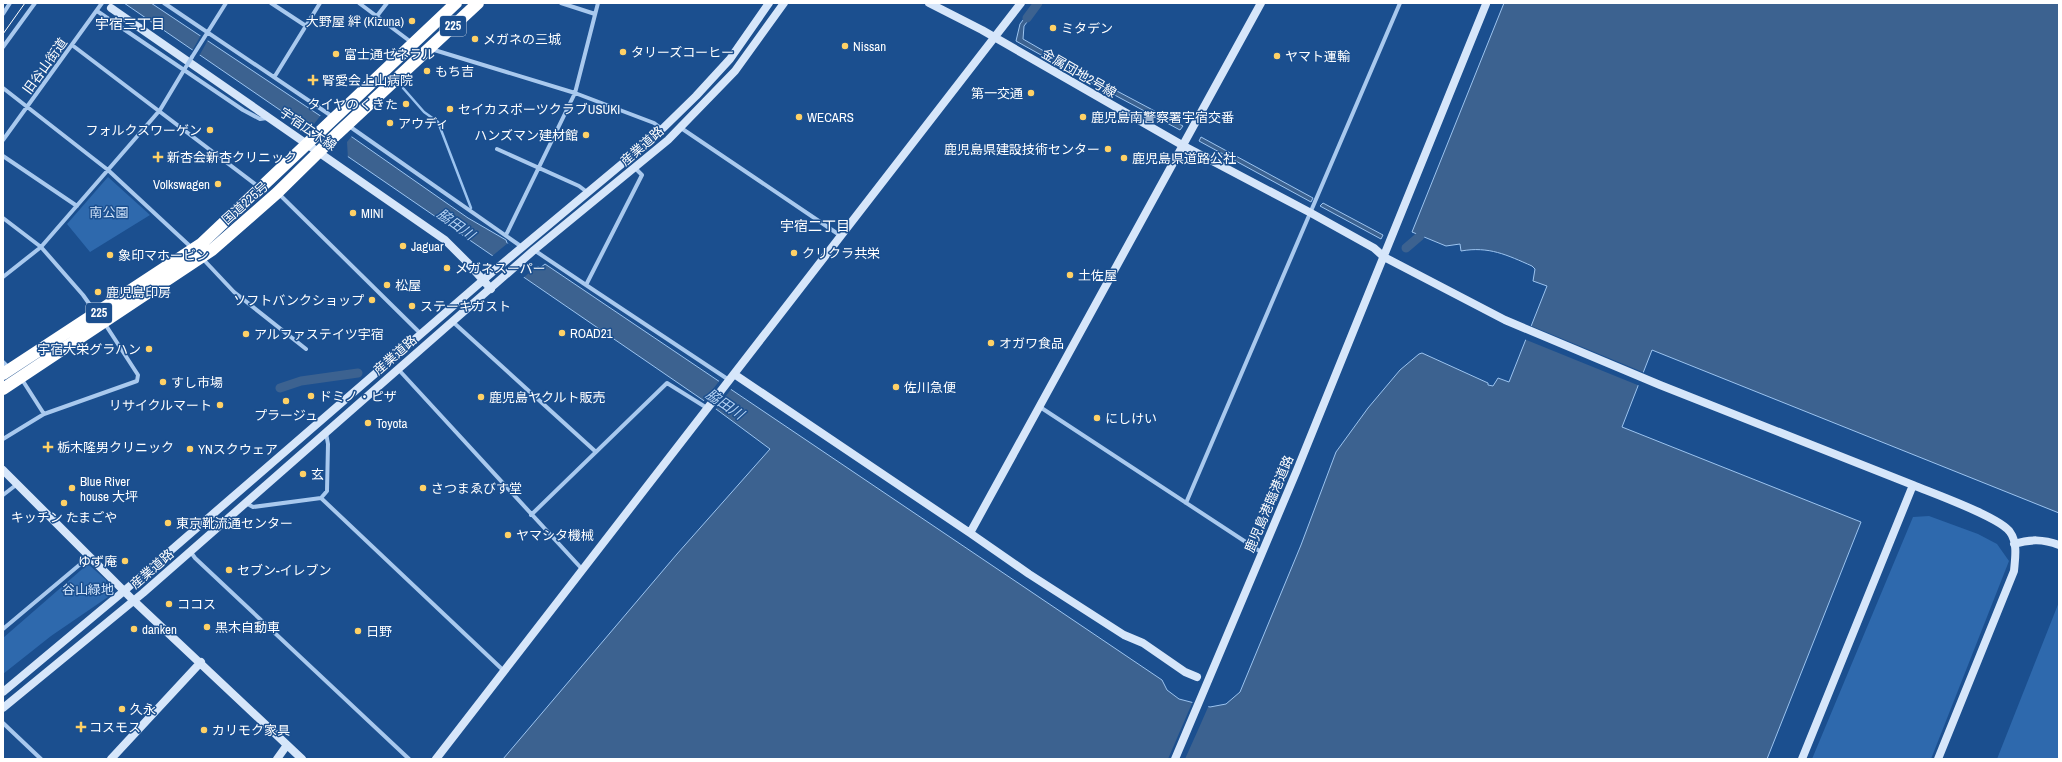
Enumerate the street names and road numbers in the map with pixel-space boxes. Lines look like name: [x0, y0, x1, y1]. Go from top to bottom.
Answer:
road number: 225: [440, 16, 466, 36]
street label: 旧谷山街道: [19, 35, 71, 97]
street label: 金属団地2号線: [1038, 45, 1120, 101]
street label: 宇宿広木線: [276, 104, 340, 154]
street label: 産業道路: [617, 123, 667, 169]
street label: 国道225号: [218, 178, 272, 228]
road number: 225: [86, 303, 112, 323]
street label: 産業道路: [370, 332, 420, 378]
street label: 鹿児島港臨港道路: [1241, 453, 1297, 555]
street label: 産業道路: [127, 546, 177, 592]

